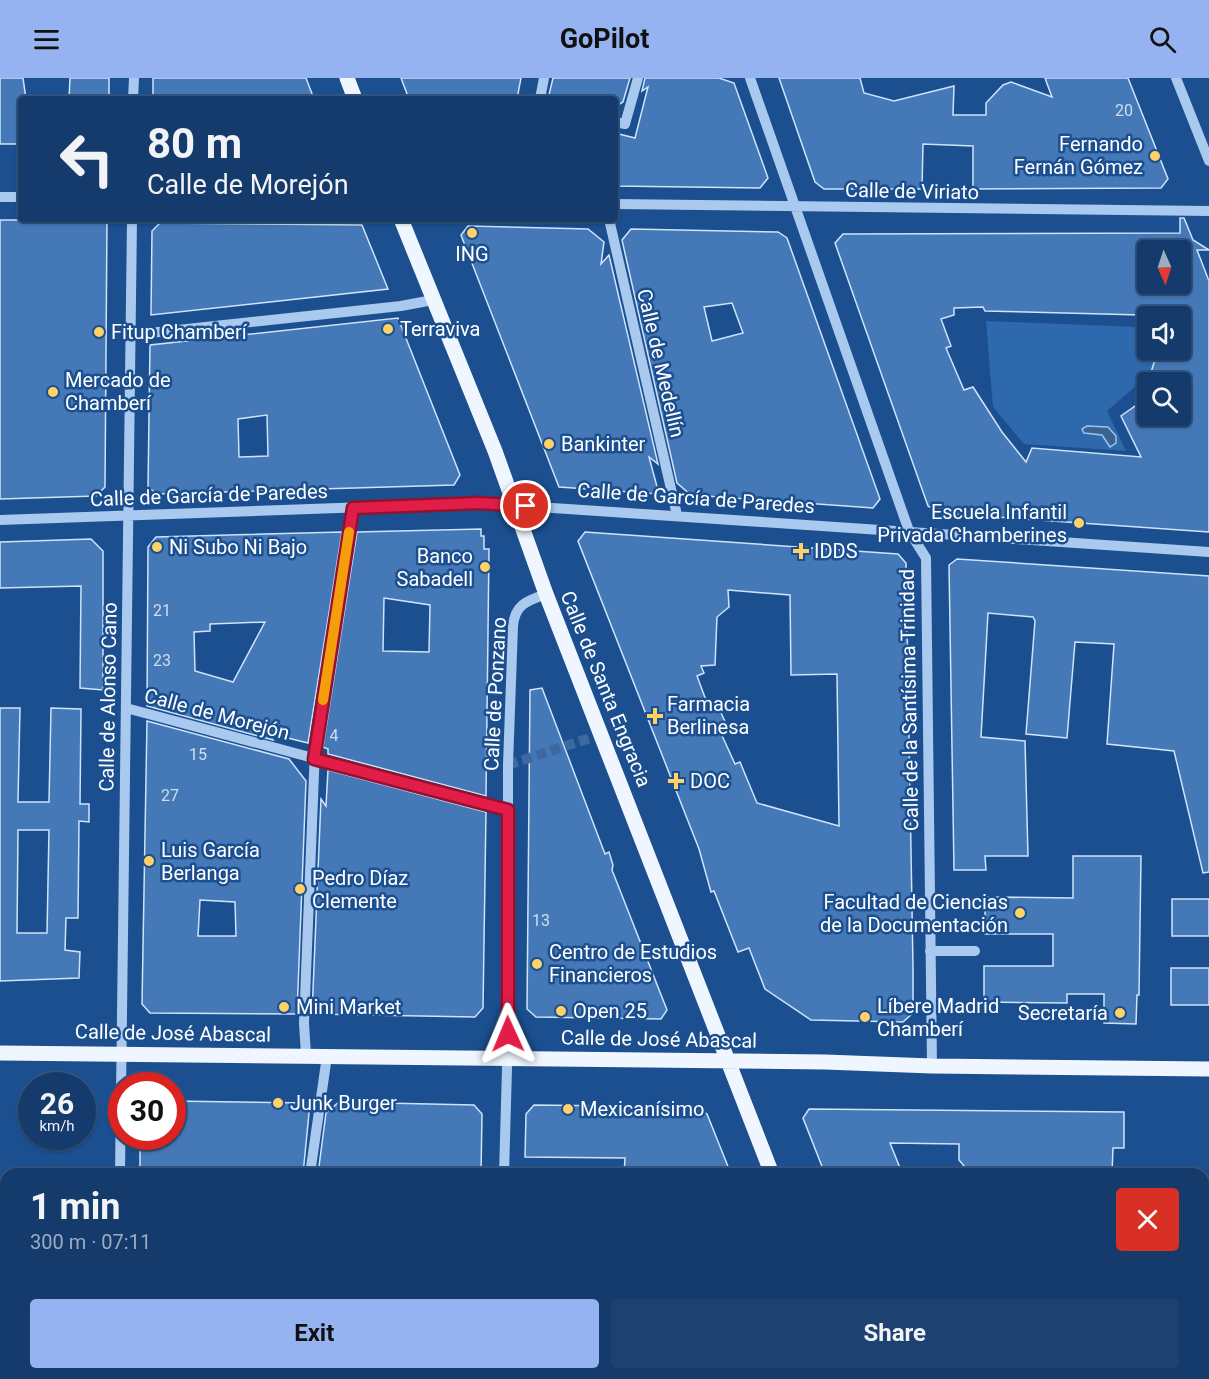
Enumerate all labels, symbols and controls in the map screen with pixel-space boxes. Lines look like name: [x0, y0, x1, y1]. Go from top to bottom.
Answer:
icon: menu: [30, 23, 63, 56]
text: GoPilot: [560, 23, 649, 55]
icon: search: [1146, 23, 1179, 56]
house number: 20: [1115, 101, 1133, 120]
text: 80 m: [147, 119, 242, 168]
icon: left: [48, 120, 126, 198]
place label: Fernando Fernán Gómez: [1014, 132, 1143, 179]
marker: Fernando Fernán Gómez: [1148, 149, 1162, 163]
text: Calle de Morejón: [147, 169, 349, 201]
street label: Calle de Viriato: [845, 178, 979, 204]
marker: ING: [465, 226, 479, 240]
north arrow: [1137, 240, 1191, 294]
map controls: [1137, 240, 1191, 426]
place label: ING: [455, 242, 489, 266]
street label: Calle de Medellín: [632, 286, 690, 440]
button: sound: [1137, 306, 1191, 360]
place label: Terraviva: [400, 317, 480, 341]
place label: Fitup Chamberí: [111, 320, 248, 344]
marker: Terraviva: [381, 322, 395, 336]
marker: Fitup Chamberí: [92, 325, 106, 339]
place label: Mercado de Chamberí: [65, 368, 171, 415]
button: search: [1137, 372, 1191, 426]
marker: Mercado de Chamberí: [46, 385, 60, 399]
place label: Bankinter: [561, 432, 646, 456]
marker: Bankinter: [542, 437, 556, 451]
street label: Calle de García de Paredes: [576, 478, 816, 518]
street label: Calle de García de Paredes: [90, 479, 328, 511]
pin: [500, 480, 551, 531]
icon: arrive: [509, 489, 542, 522]
place label: Escuela Infantil Privada Chamberines: [877, 500, 1067, 547]
marker: Escuela Infantil Privada Chamberines: [1072, 516, 1086, 530]
place label: Ni Subo Ni Bajo: [169, 535, 307, 559]
place label: IDDS: [814, 539, 858, 563]
marker: Ni Subo Ni Bajo: [150, 540, 164, 554]
marker: IDDS: [792, 542, 810, 560]
place label: Banco Sabadell: [397, 544, 473, 591]
marker: Banco Sabadell: [478, 560, 492, 574]
street label: Calle de la Santísima Trinidad: [895, 569, 923, 831]
street label: Calle de Santa Engracia: [556, 587, 656, 791]
house number: 21: [153, 601, 171, 620]
street label: Calle de Alonso Cano: [94, 602, 122, 792]
street label: Calle de Ponzano: [479, 616, 511, 772]
house number: 23: [153, 651, 171, 670]
street label: Calle de Morejón: [142, 683, 292, 745]
place label: Farmacia Berlinesa: [667, 692, 750, 739]
marker: Farmacia Berlinesa: [648, 709, 662, 723]
house number: 4: [330, 726, 339, 745]
house number: 15: [189, 745, 207, 764]
place label: DOC: [690, 769, 730, 793]
marker: DOC: [667, 772, 685, 790]
house number: 27: [161, 786, 179, 805]
place label: Luis García Berlanga: [161, 838, 260, 885]
marker: Luis García Berlanga: [142, 854, 156, 868]
place label: Pedro Díaz Clemente: [312, 866, 408, 913]
marker: Pedro Díaz Clemente: [293, 882, 307, 896]
place label: Facultad de Ciencias de la Documentación: [820, 890, 1008, 937]
marker: Facultad de Ciencias de la Documentación: [1013, 906, 1027, 920]
house number: 13: [532, 911, 550, 930]
place label: Centro de Estudios Financieros: [549, 940, 717, 987]
marker: Centro de Estudios Financieros: [530, 957, 544, 971]
place label: Líbere Madrid Chamberí: [877, 994, 999, 1041]
place label: Mini Market: [296, 995, 401, 1019]
place label: Open 25: [573, 999, 647, 1023]
marker: Mini Market: [277, 1000, 291, 1014]
place label: Secretaría: [1018, 1001, 1108, 1025]
position arrow: [476, 1002, 540, 1066]
marker: Open 25: [554, 1004, 568, 1018]
marker: Secretaría: [1113, 1006, 1127, 1020]
marker: Líbere Madrid Chamberí: [858, 1010, 872, 1024]
street label: Calle de José Abascal: [75, 1019, 271, 1047]
street label: Calle de José Abascal: [561, 1025, 757, 1053]
speed limit sign: 30: [108, 1072, 186, 1150]
text: 26: [40, 1086, 74, 1121]
place label: Junk Burger: [290, 1091, 397, 1115]
marker: Junk Burger: [271, 1096, 285, 1110]
place label: Mexicanísimo: [580, 1097, 704, 1121]
marker: Mexicanísimo: [561, 1102, 575, 1116]
text: km/h: [39, 1117, 75, 1135]
text: 1 min: [30, 1186, 121, 1228]
button: close: [1116, 1188, 1179, 1251]
text: 300 m · 07:11: [30, 1230, 151, 1254]
button: Exit: [30, 1299, 599, 1368]
button: Share: [611, 1299, 1179, 1368]

